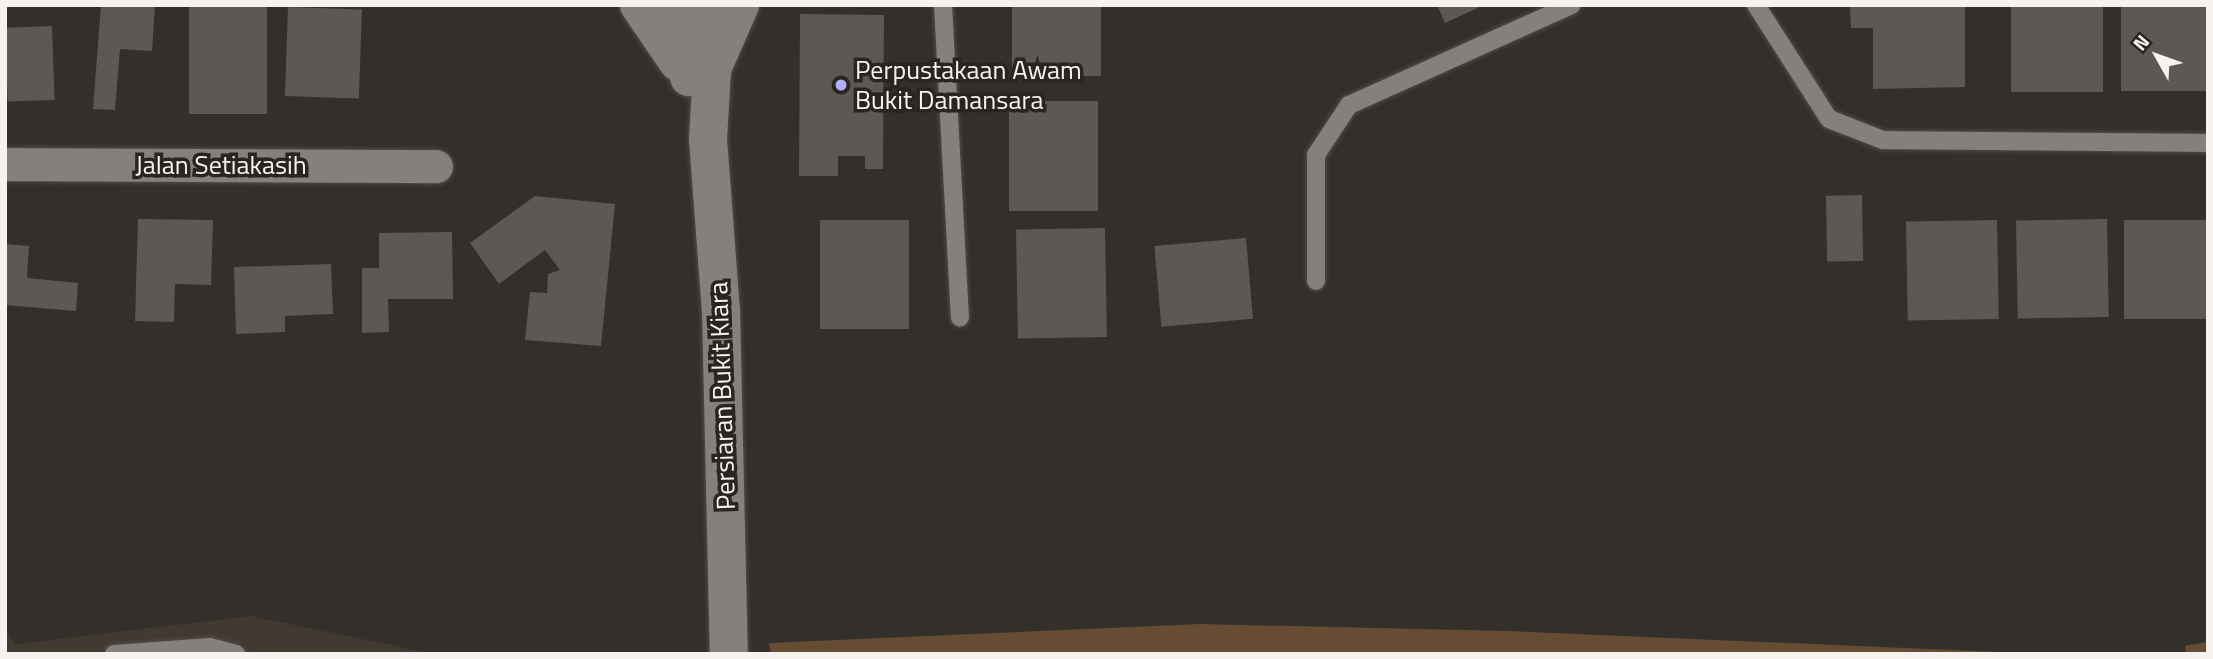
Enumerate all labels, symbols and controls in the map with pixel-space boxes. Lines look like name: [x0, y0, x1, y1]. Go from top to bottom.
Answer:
north arrow: [2122, 21, 2192, 91]
text: N: [2125, 28, 2156, 57]
place label: Perpustakaan Awam Bukit Damansara: [855, 54, 1082, 116]
marker: Perpustakaan Awam Bukit Damansara: [833, 77, 849, 93]
street label: Jalan Setiakasih: [135, 149, 307, 181]
street label: Persiaran Bukit Kiara: [702, 281, 742, 511]

